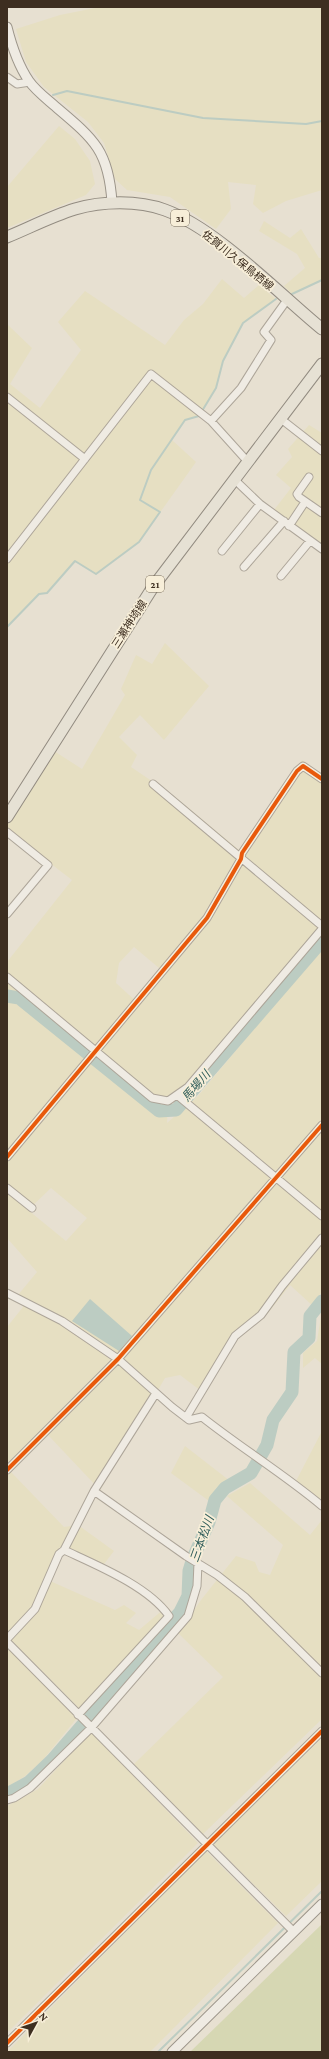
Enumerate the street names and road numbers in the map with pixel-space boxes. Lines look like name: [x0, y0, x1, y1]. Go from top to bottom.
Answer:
road number: 31: [171, 210, 189, 226]
street label: 佐賀川久保鳥栖線: [200, 228, 276, 292]
road number: 21: [146, 576, 164, 592]
street label: 三瀬神埼線: [109, 598, 149, 650]

